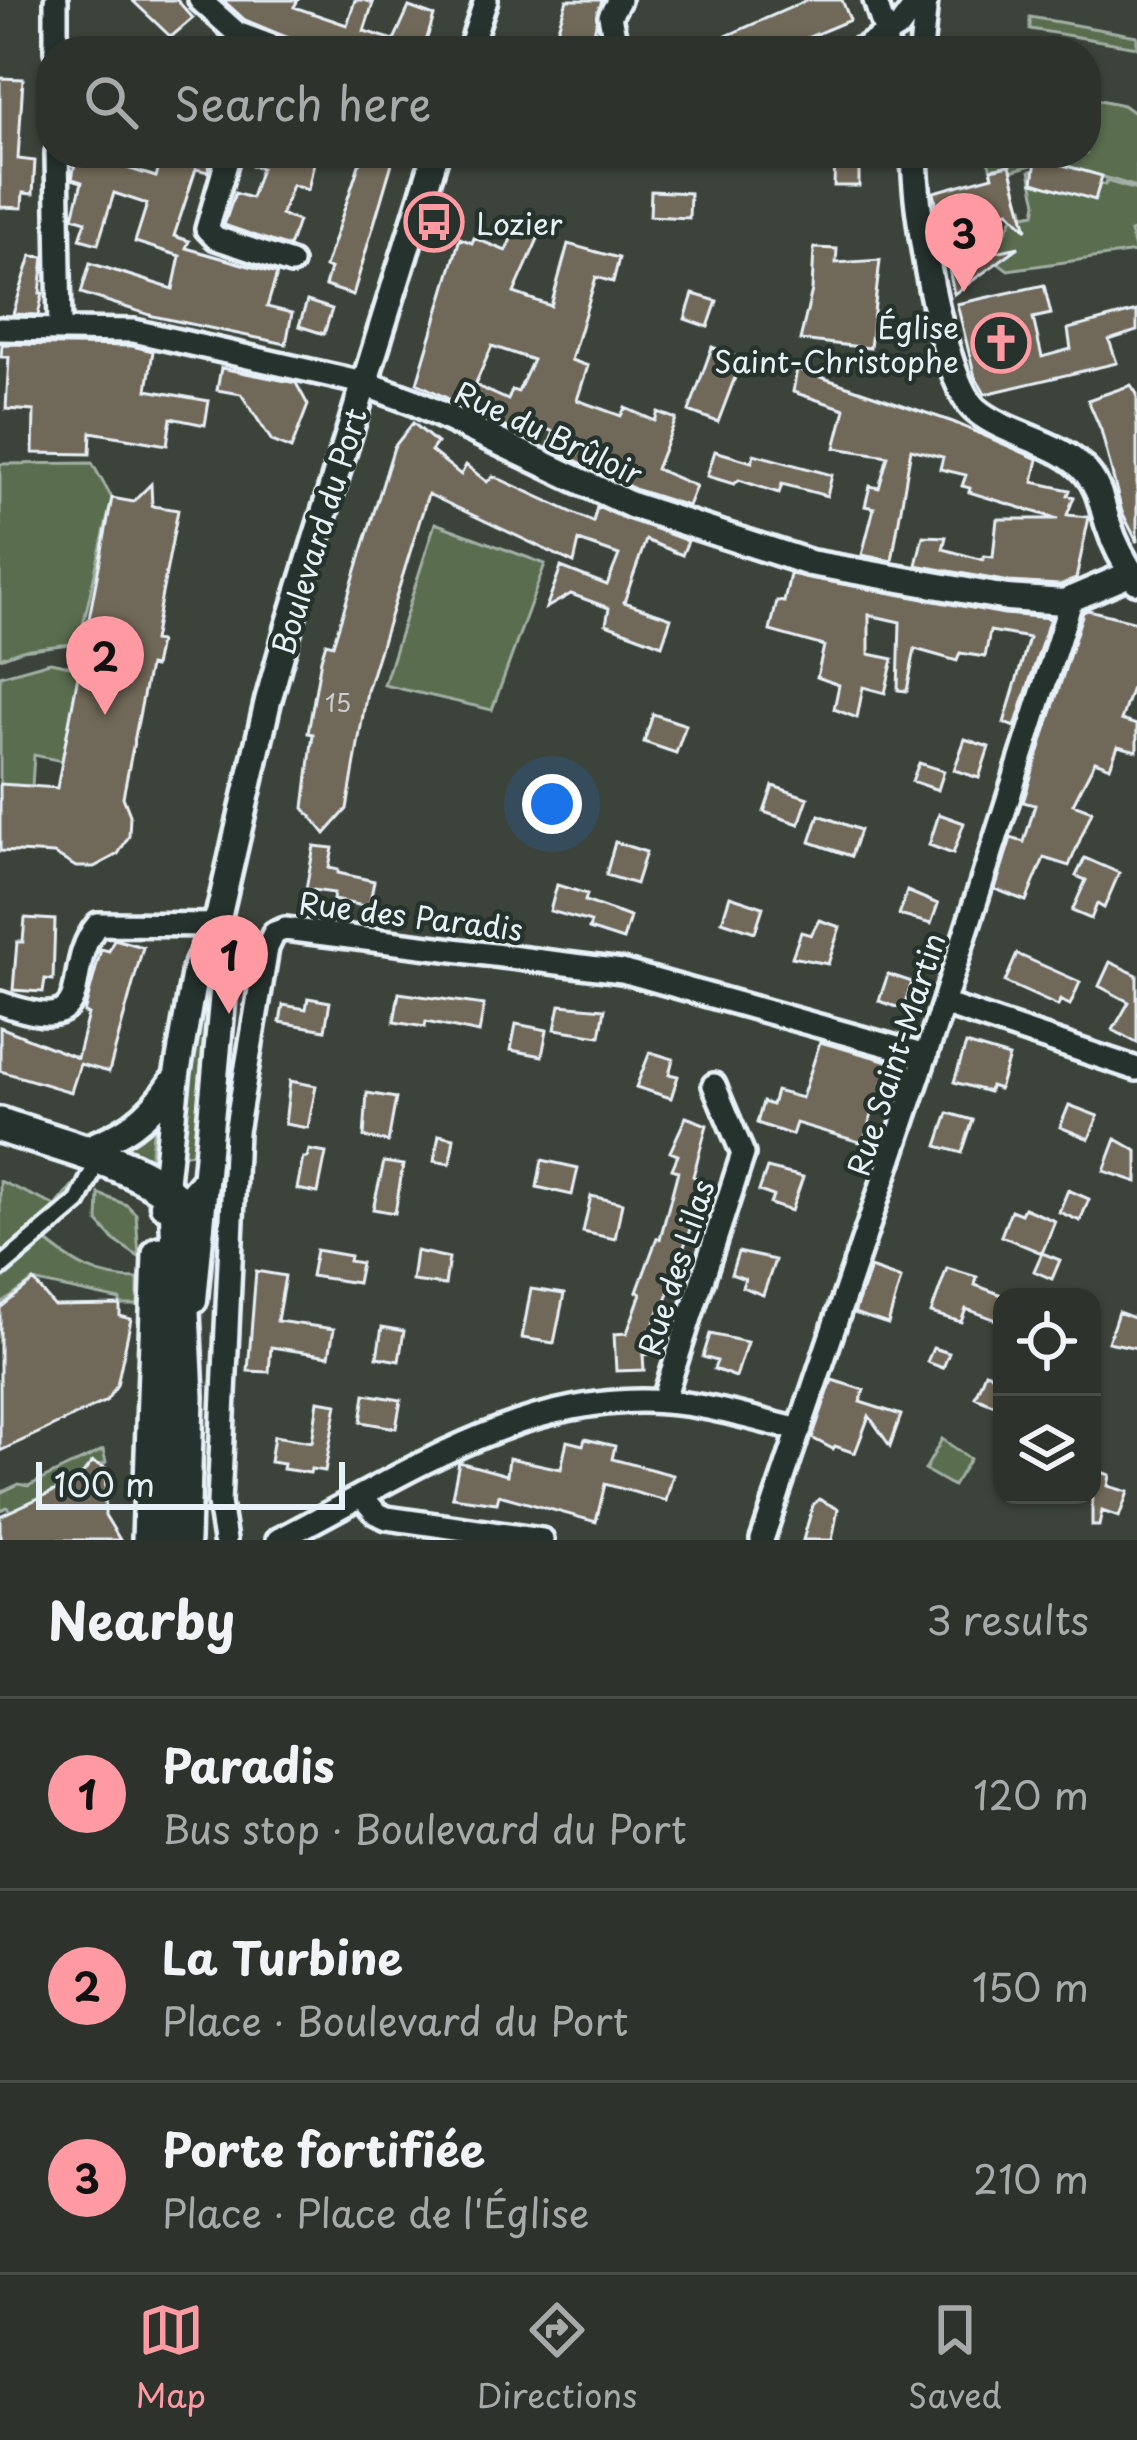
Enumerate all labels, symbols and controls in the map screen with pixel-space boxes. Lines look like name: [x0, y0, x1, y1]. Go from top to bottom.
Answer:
search box: [36, 36, 1101, 168]
text: Search here: [174, 68, 431, 136]
icon: search: [78, 69, 144, 135]
bus stop icon: Lozier: [403, 191, 465, 253]
pin: 3: [925, 193, 1003, 292]
place label: Lozier: [476, 200, 563, 245]
place label: Église Saint-Christophe: [714, 304, 959, 383]
church icon: Église Saint-Christophe: [970, 312, 1032, 374]
street label: Rue du Brûloir: [448, 369, 651, 495]
street label: Boulevard du Port: [259, 402, 377, 660]
pin: 2: [66, 616, 144, 715]
house number: 15: [325, 684, 351, 720]
your location: [522, 774, 582, 834]
street label: Rue des Paradis: [297, 879, 525, 951]
pin: 1: [190, 915, 268, 1014]
street label: Rue Saint-Martin: [835, 927, 955, 1181]
street label: Rue des Lilas: [625, 1173, 725, 1361]
map controls: [993, 1288, 1101, 1504]
button: locate: [993, 1288, 1101, 1396]
button: layers: [993, 1396, 1101, 1504]
scale bar: [36, 1456, 345, 1509]
text: 100 m: [54, 1458, 155, 1508]
text: Nearby: [48, 1580, 235, 1657]
text: 3 results: [926, 1589, 1089, 1648]
text: Paradis: [162, 1730, 335, 1798]
text: 1: [78, 1764, 96, 1823]
text: 120 m: [973, 1764, 1089, 1823]
text: Bus stop · Boulevard du Port: [162, 1798, 687, 1857]
text: La Turbine: [162, 1922, 403, 1990]
text: 2: [73, 1956, 101, 2015]
text: 150 m: [972, 1956, 1089, 2015]
text: Place · Boulevard du Port: [162, 1990, 629, 2049]
text: Porte fortifiée: [162, 2114, 485, 2182]
text: 3: [74, 2148, 100, 2207]
text: 210 m: [973, 2148, 1089, 2207]
text: Place · Place de l'Église: [162, 2182, 589, 2241]
tab: Map: [135, 2297, 206, 2419]
tab: Directions: [477, 2297, 637, 2419]
tab: Saved: [908, 2297, 1002, 2419]

